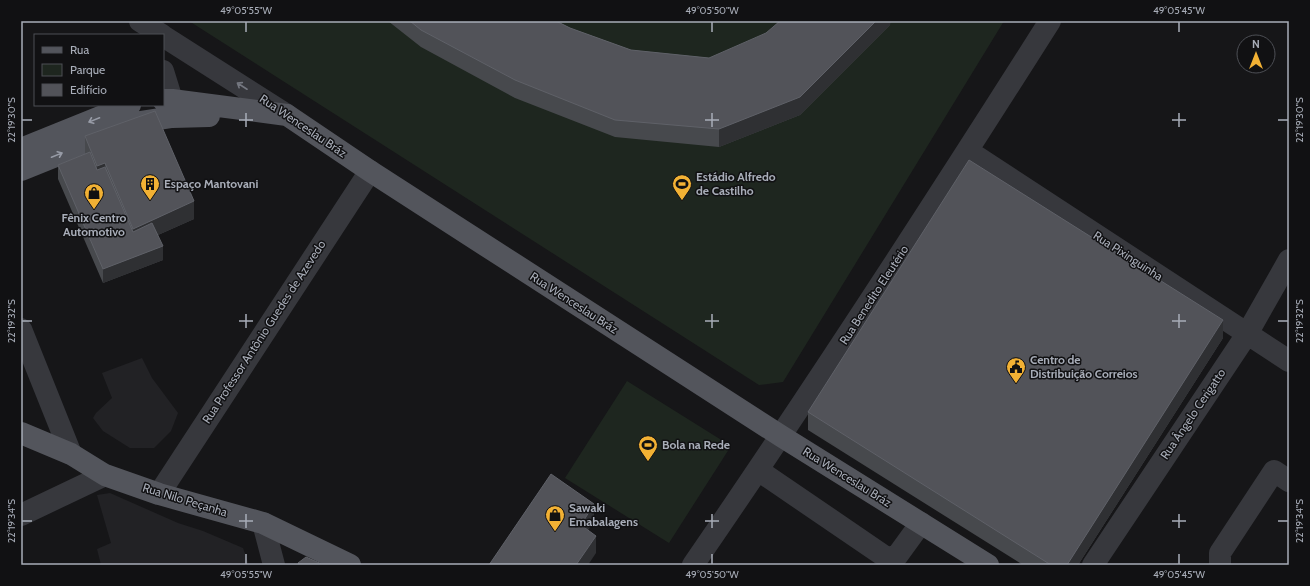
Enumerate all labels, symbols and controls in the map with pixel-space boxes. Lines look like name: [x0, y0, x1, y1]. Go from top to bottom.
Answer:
text: 49°05'55"W: [220, 4, 273, 17]
text: 49°05'50"W: [685, 4, 739, 17]
text: 49°05'45"W: [1153, 4, 1206, 17]
legend: [34, 34, 164, 106]
north arrow: [1236, 34, 1276, 74]
text: N: [1252, 37, 1260, 51]
text: Rua: [70, 42, 89, 57]
text: Parque: [70, 62, 105, 77]
text: Edifício: [70, 82, 107, 97]
one-way arrow: [237, 82, 248, 90]
street label: Rua Wenceslau Bráz: [257, 91, 350, 160]
text: 22°19'30"S: [5, 97, 18, 143]
text: 22°19'30"S: [1293, 97, 1306, 143]
one-way arrow: [88, 116, 100, 124]
one-way arrow: [51, 151, 63, 159]
place label: Estádio Alfredo de Castilho: [696, 169, 776, 198]
building icon: Espaço Mantovani: [139, 173, 161, 201]
sports icon: Estádio Alfredo de Castilho: [671, 173, 693, 201]
place label: Espaço Mantovani: [164, 176, 258, 191]
shop icon: Fênix Centro Automotivo: [83, 182, 105, 210]
place label: Fênix Centro Automotivo: [62, 210, 127, 239]
street label: Rua Pixinguinha: [1091, 228, 1166, 284]
street label: Rua Professor Antônio Guedes de Azevedo: [199, 237, 329, 426]
street label: Rua Benedito Eleutério: [836, 242, 912, 347]
street label: Rua Wenceslau Bráz: [527, 269, 621, 337]
text: 22°19'32"S: [5, 299, 18, 343]
text: 22°19'32"S: [1293, 299, 1306, 343]
place label: Centro de Distribuição Correios: [1030, 352, 1138, 381]
public building icon: Centro de Distribuição Correios: [1005, 356, 1027, 384]
street label: Rua Ângelo Cerigatto: [1157, 365, 1229, 462]
sports icon: Bola na Rede: [637, 434, 659, 462]
place label: Bola na Rede: [662, 437, 730, 452]
street label: Rua Wenceslau Bráz: [800, 443, 895, 510]
street label: Rua Nilo Peçanha: [141, 480, 230, 520]
text: 22°19'34"S: [5, 499, 18, 543]
text: 22°19'34"S: [1293, 499, 1306, 543]
place label: Sawaki Emabalagens: [569, 500, 638, 529]
shop icon: Sawaki Emabalagens: [544, 504, 566, 532]
text: 49°05'55"W: [220, 568, 273, 581]
text: 49°05'50"W: [685, 568, 739, 581]
text: 49°05'45"W: [1153, 568, 1206, 581]

